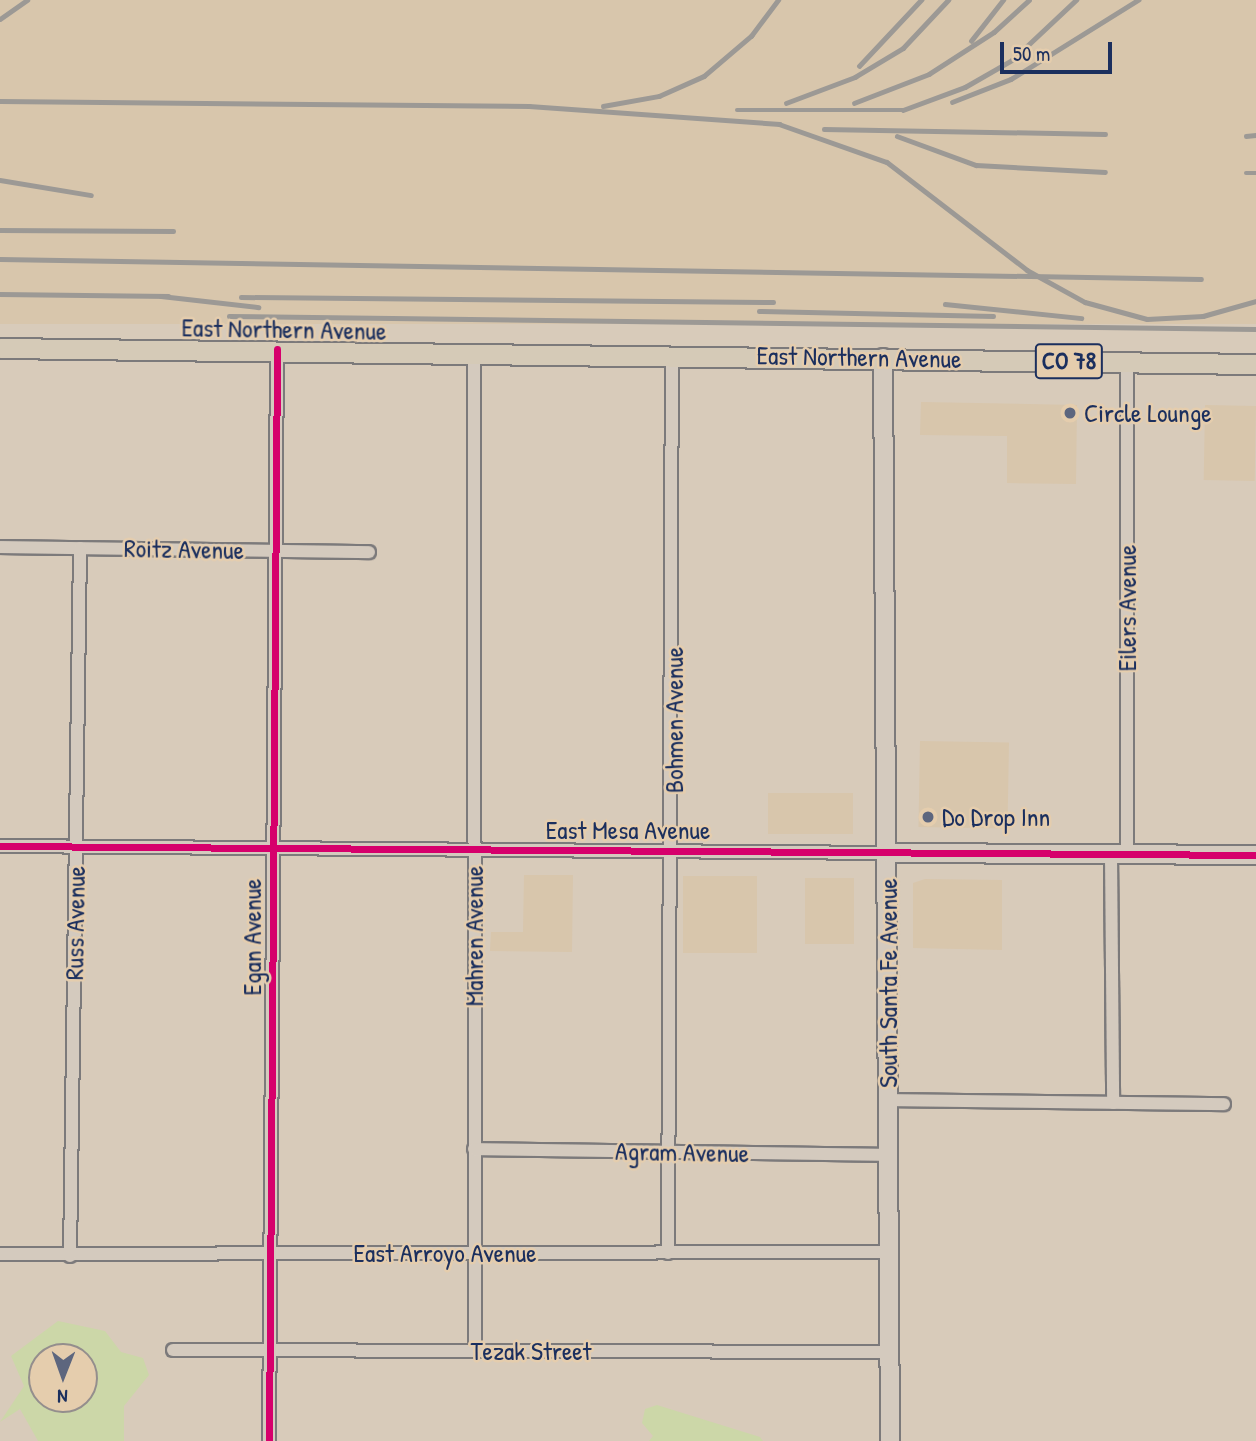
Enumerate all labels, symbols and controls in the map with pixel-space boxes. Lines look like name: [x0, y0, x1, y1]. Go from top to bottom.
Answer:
scale bar: [1004, 28, 1116, 72]
text: 50 m: [1013, 39, 1050, 68]
street label: East Northern Avenue: [181, 312, 387, 346]
street label: East Northern Avenue: [756, 340, 962, 374]
road number: CO 78: [1034, 340, 1104, 382]
place label: Circle Lounge: [1084, 397, 1212, 429]
marker: Circle Lounge: [1062, 405, 1078, 421]
street label: Roitz Avenue: [124, 532, 244, 566]
street label: Eilers Avenue: [1111, 545, 1143, 671]
street label: Bohmen Avenue: [658, 647, 690, 793]
place label: Do Drop Inn: [942, 801, 1050, 833]
marker: Do Drop Inn: [920, 809, 936, 825]
street label: East Mesa Avenue: [546, 814, 710, 846]
street label: Russ Avenue: [58, 866, 92, 980]
street label: Mahren Avenue: [458, 866, 490, 1006]
street label: South Santa Fe Avenue: [872, 878, 904, 1088]
street label: Egan Avenue: [236, 879, 268, 995]
street label: Agram Avenue: [615, 1135, 749, 1169]
street label: East Arroyo Avenue: [353, 1237, 537, 1269]
street label: Tezak Street: [470, 1335, 592, 1367]
north arrow: [28, 1343, 98, 1413]
text: N: [57, 1384, 68, 1410]

